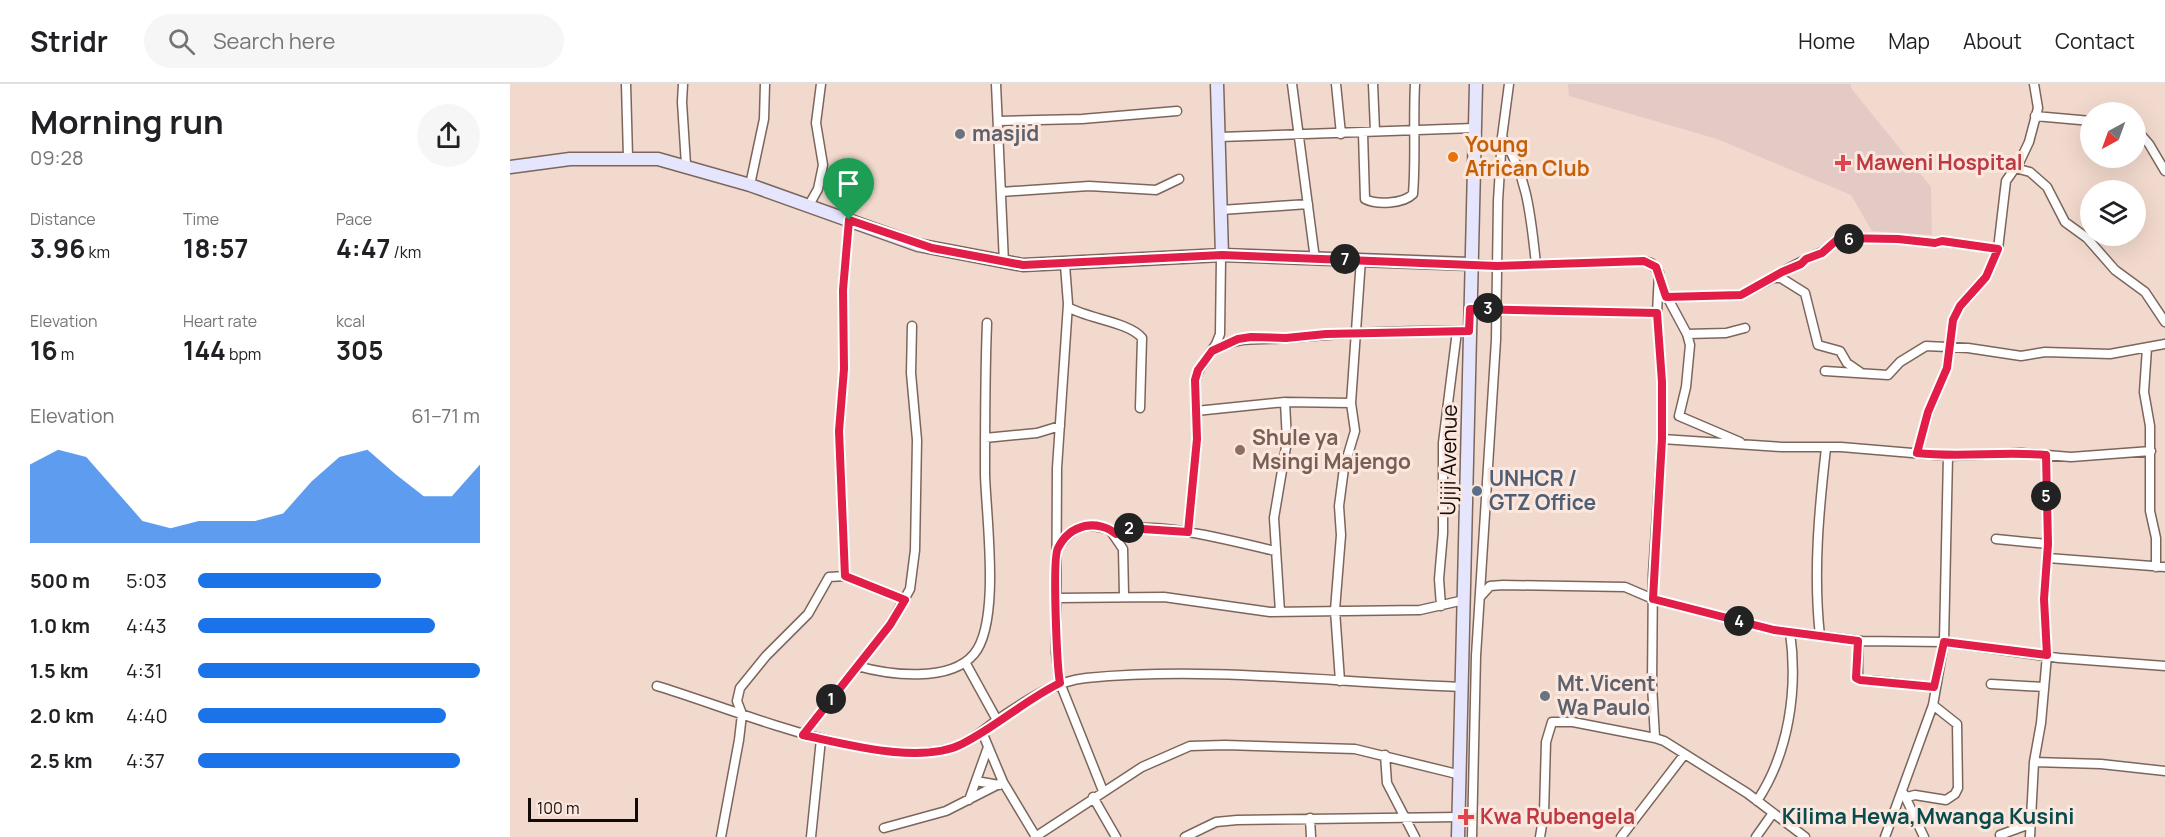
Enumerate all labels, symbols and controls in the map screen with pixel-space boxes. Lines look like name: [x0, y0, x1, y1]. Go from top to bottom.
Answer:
search box: [144, 14, 564, 68]
text: Stridr: [30, 22, 108, 60]
icon: search: [165, 25, 198, 58]
text: Search here: [213, 26, 335, 56]
text: Home: [1798, 27, 1855, 55]
text: Map: [1888, 27, 1930, 55]
text: About: [1963, 27, 2022, 55]
text: Contact: [2055, 27, 2135, 55]
text: Morning run: [30, 99, 224, 144]
north arrow: [2080, 102, 2146, 168]
map controls: [2080, 102, 2146, 246]
button: share: [417, 104, 480, 167]
place label: masjid: [972, 119, 1039, 147]
marker: masjid: [953, 127, 967, 141]
place label: Young African Club: [1465, 130, 1590, 182]
text: 09:28: [30, 144, 84, 171]
place label: Maweni Hospital: [1856, 148, 2023, 176]
marker: Young African Club: [1446, 150, 1460, 164]
marker: Maweni Hospital: [1834, 154, 1852, 172]
pin: [823, 158, 874, 220]
icon: arrive: [832, 167, 865, 200]
button: layers: [2080, 180, 2146, 246]
text: Distance: [30, 208, 96, 230]
text: Time: [183, 208, 219, 230]
text: Pace: [336, 208, 372, 230]
pin: 6: [1834, 224, 1864, 254]
text: 6: [1844, 228, 1854, 250]
text: 3.96: [30, 230, 85, 266]
text: 18:57: [183, 230, 248, 266]
text: 4:47: [336, 230, 390, 266]
text: km: [85, 241, 110, 263]
text: /km: [390, 241, 421, 263]
pin: 7: [1330, 244, 1360, 274]
text: 7: [1341, 248, 1349, 270]
pin: 3: [1473, 293, 1503, 323]
text: 3: [1483, 297, 1493, 319]
text: Elevation: [30, 310, 98, 332]
text: Heart rate: [183, 310, 257, 332]
text: kcal: [336, 310, 365, 332]
text: 16: [30, 332, 58, 368]
text: 144: [183, 332, 226, 368]
text: 305: [336, 332, 383, 368]
text: m: [58, 343, 74, 365]
text: bpm: [226, 343, 261, 365]
text: Elevation: [30, 402, 114, 429]
text: 61–71 m: [411, 402, 480, 429]
street label: Ujiji Avenue: [1433, 404, 1463, 516]
place label: Shule ya Msingi Majengo: [1252, 423, 1411, 475]
marker: Shule ya Msingi Majengo: [1233, 443, 1247, 457]
place label: UNHCR / GTZ Office: [1489, 464, 1596, 516]
pin: 5: [2031, 481, 2061, 511]
marker: UNHCR / GTZ Office: [1470, 484, 1484, 498]
text: 5: [2041, 485, 2051, 507]
pin: 2: [1114, 513, 1144, 543]
text: 2: [1124, 517, 1134, 539]
text: 500 m: [30, 567, 90, 594]
text: 5:03: [126, 567, 167, 594]
pin: 4: [1724, 606, 1754, 636]
text: 4: [1734, 610, 1744, 632]
text: 1.0 km: [30, 612, 90, 639]
text: 4:43: [126, 612, 167, 639]
text: 1.5 km: [30, 657, 89, 684]
text: 4:31: [126, 657, 163, 684]
place label: Mt.Vicent Wa Paulo: [1557, 669, 1656, 721]
pin: 1: [816, 684, 846, 714]
text: 1: [827, 688, 835, 710]
marker: Mt.Vicent Wa Paulo: [1538, 689, 1552, 703]
text: 2.0 km: [30, 702, 94, 729]
text: 4:40: [126, 702, 168, 729]
text: 2.5 km: [30, 747, 92, 774]
text: 4:37: [126, 747, 165, 774]
scale bar: [528, 795, 638, 822]
text: 100 m: [537, 797, 580, 819]
district label: Kilima Hewa,Mwanga Kusini: [1782, 801, 2074, 831]
place label: Kwa Rubengela: [1480, 802, 1635, 830]
marker: Kwa Rubengela: [1457, 808, 1475, 826]

